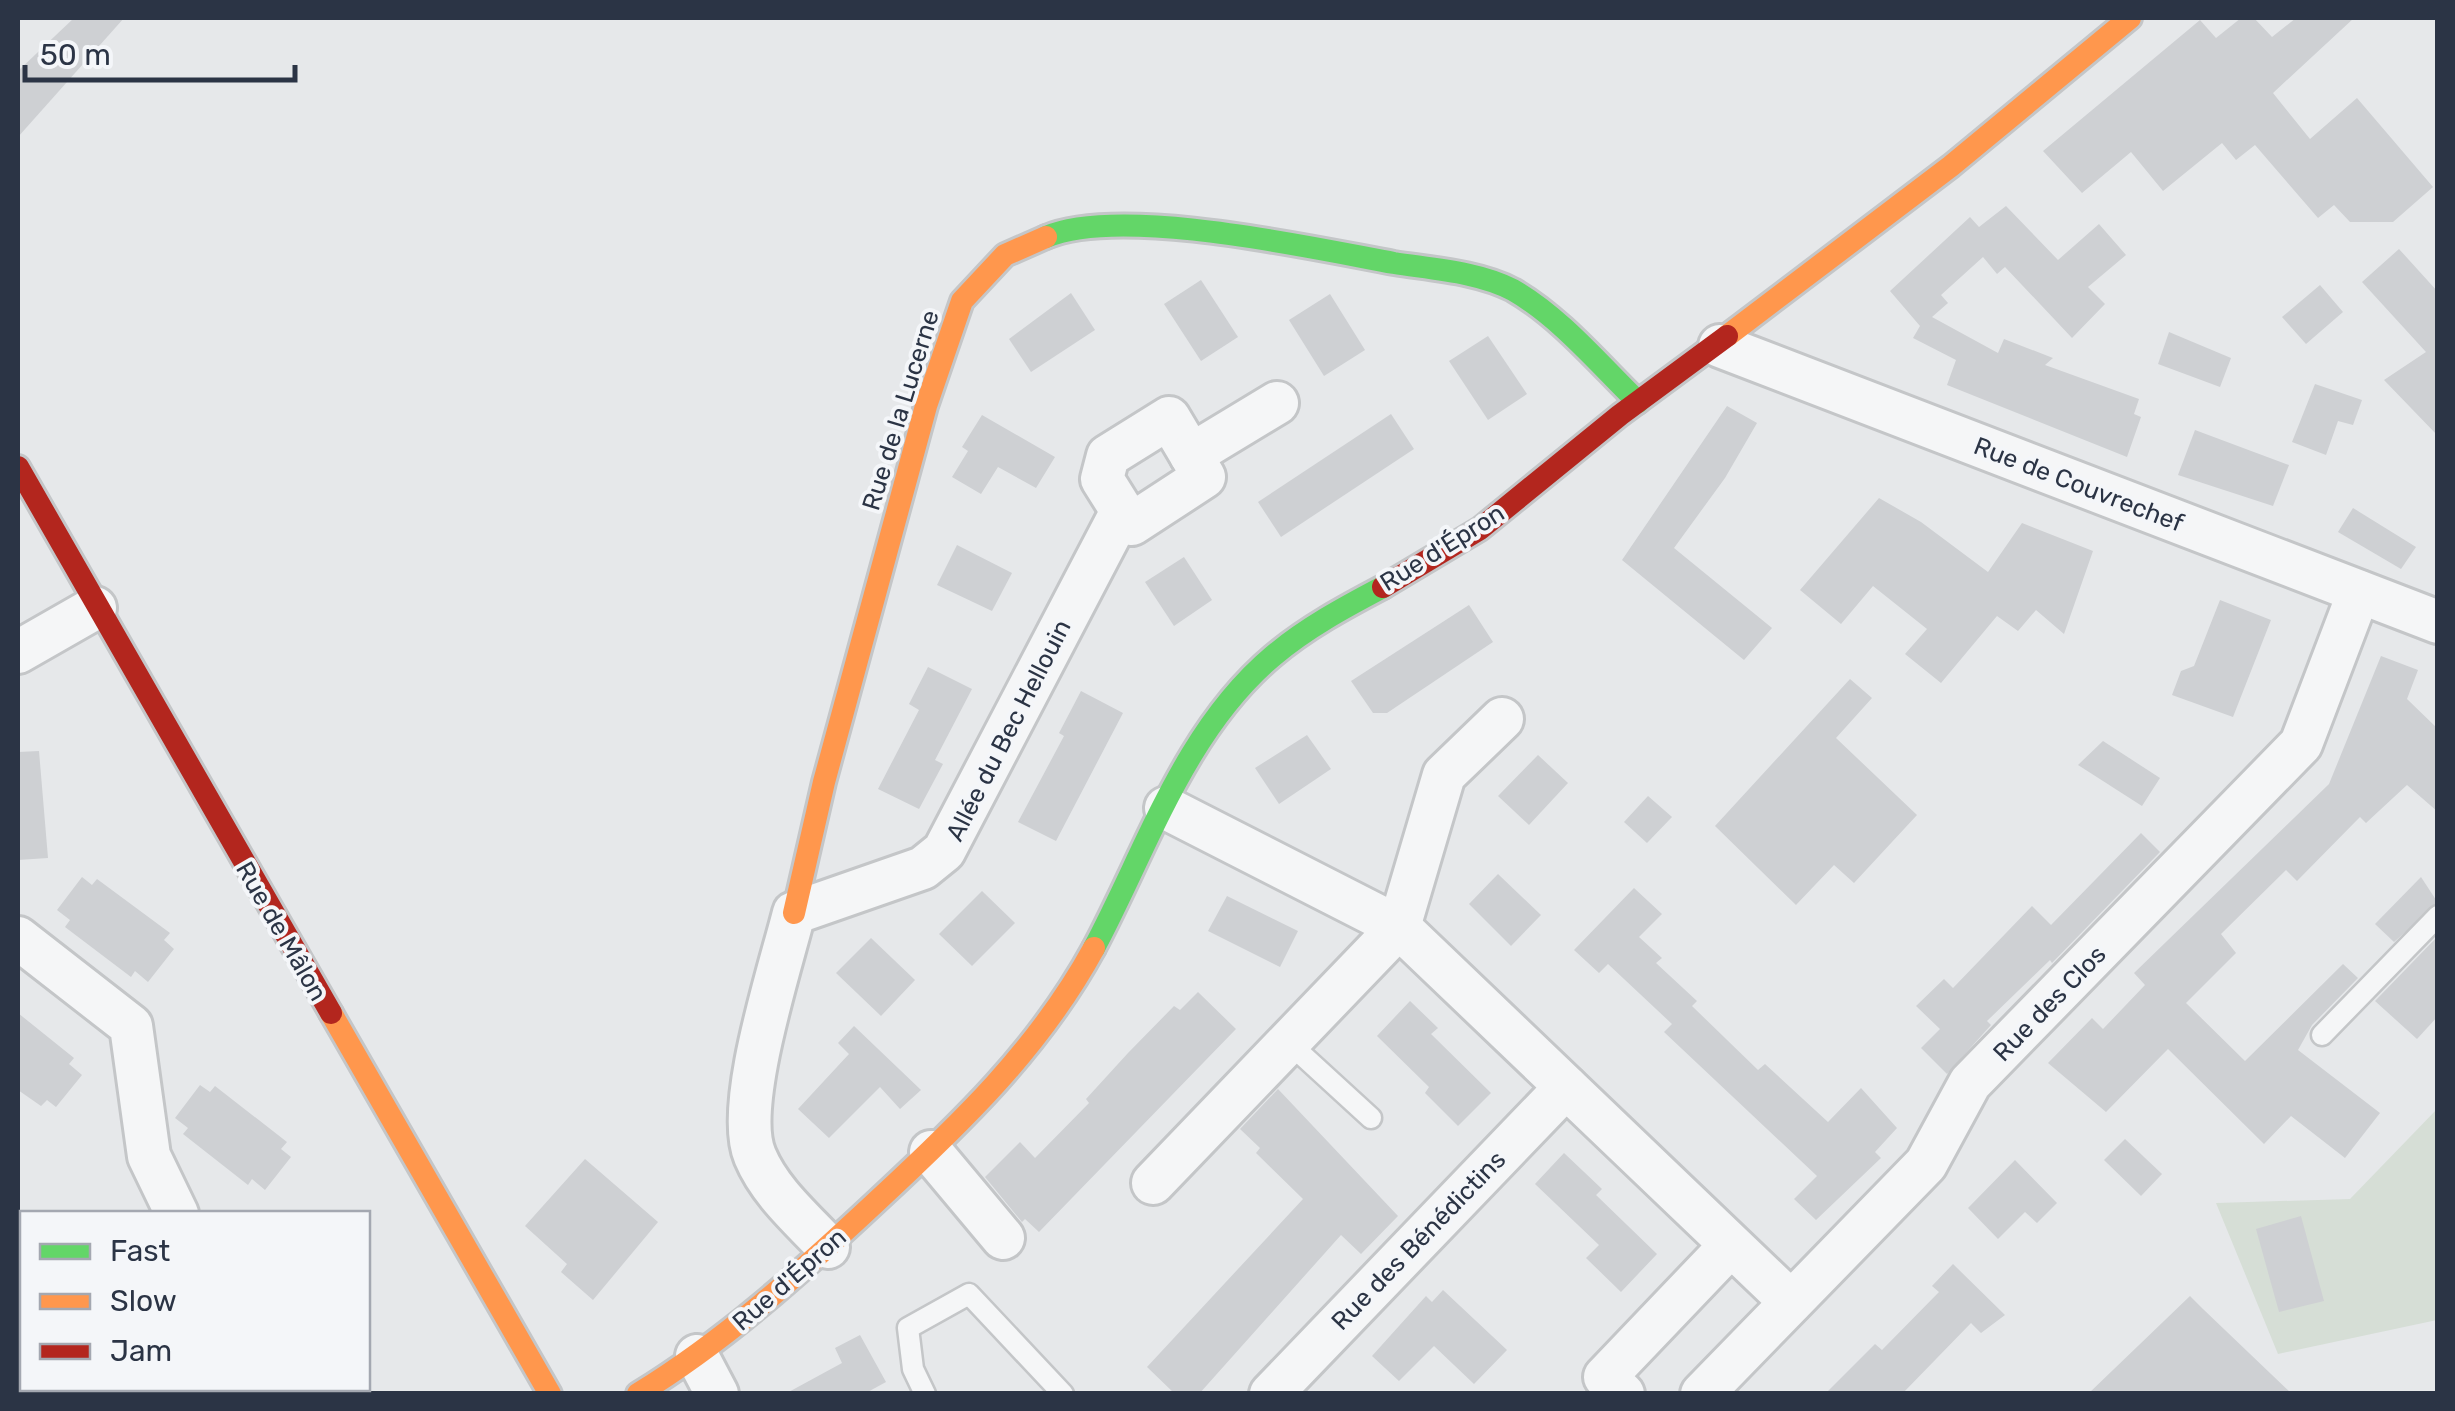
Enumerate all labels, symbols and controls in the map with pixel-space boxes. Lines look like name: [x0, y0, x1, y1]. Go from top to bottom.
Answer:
scale bar: [25, 20, 295, 82]
text: 50 m: [40, 37, 111, 73]
street label: Rue de la Lucerne: [856, 307, 945, 514]
street label: Rue de Couvrechef: [1970, 431, 2188, 538]
street label: Rue d'Épron: [1375, 498, 1510, 597]
street label: Allée du Bec Hellouin: [940, 615, 1077, 846]
street label: Rue de Mâlon: [230, 857, 333, 1006]
street label: Rue des Clos: [1987, 940, 2112, 1067]
street label: Rue des Bénédictins: [1325, 1145, 1511, 1336]
legend: [20, 1211, 370, 1391]
street label: Rue d'Épron: [727, 1222, 852, 1336]
text: Fast: [110, 1233, 170, 1269]
text: Slow: [110, 1283, 177, 1319]
text: Jam: [110, 1333, 172, 1369]

